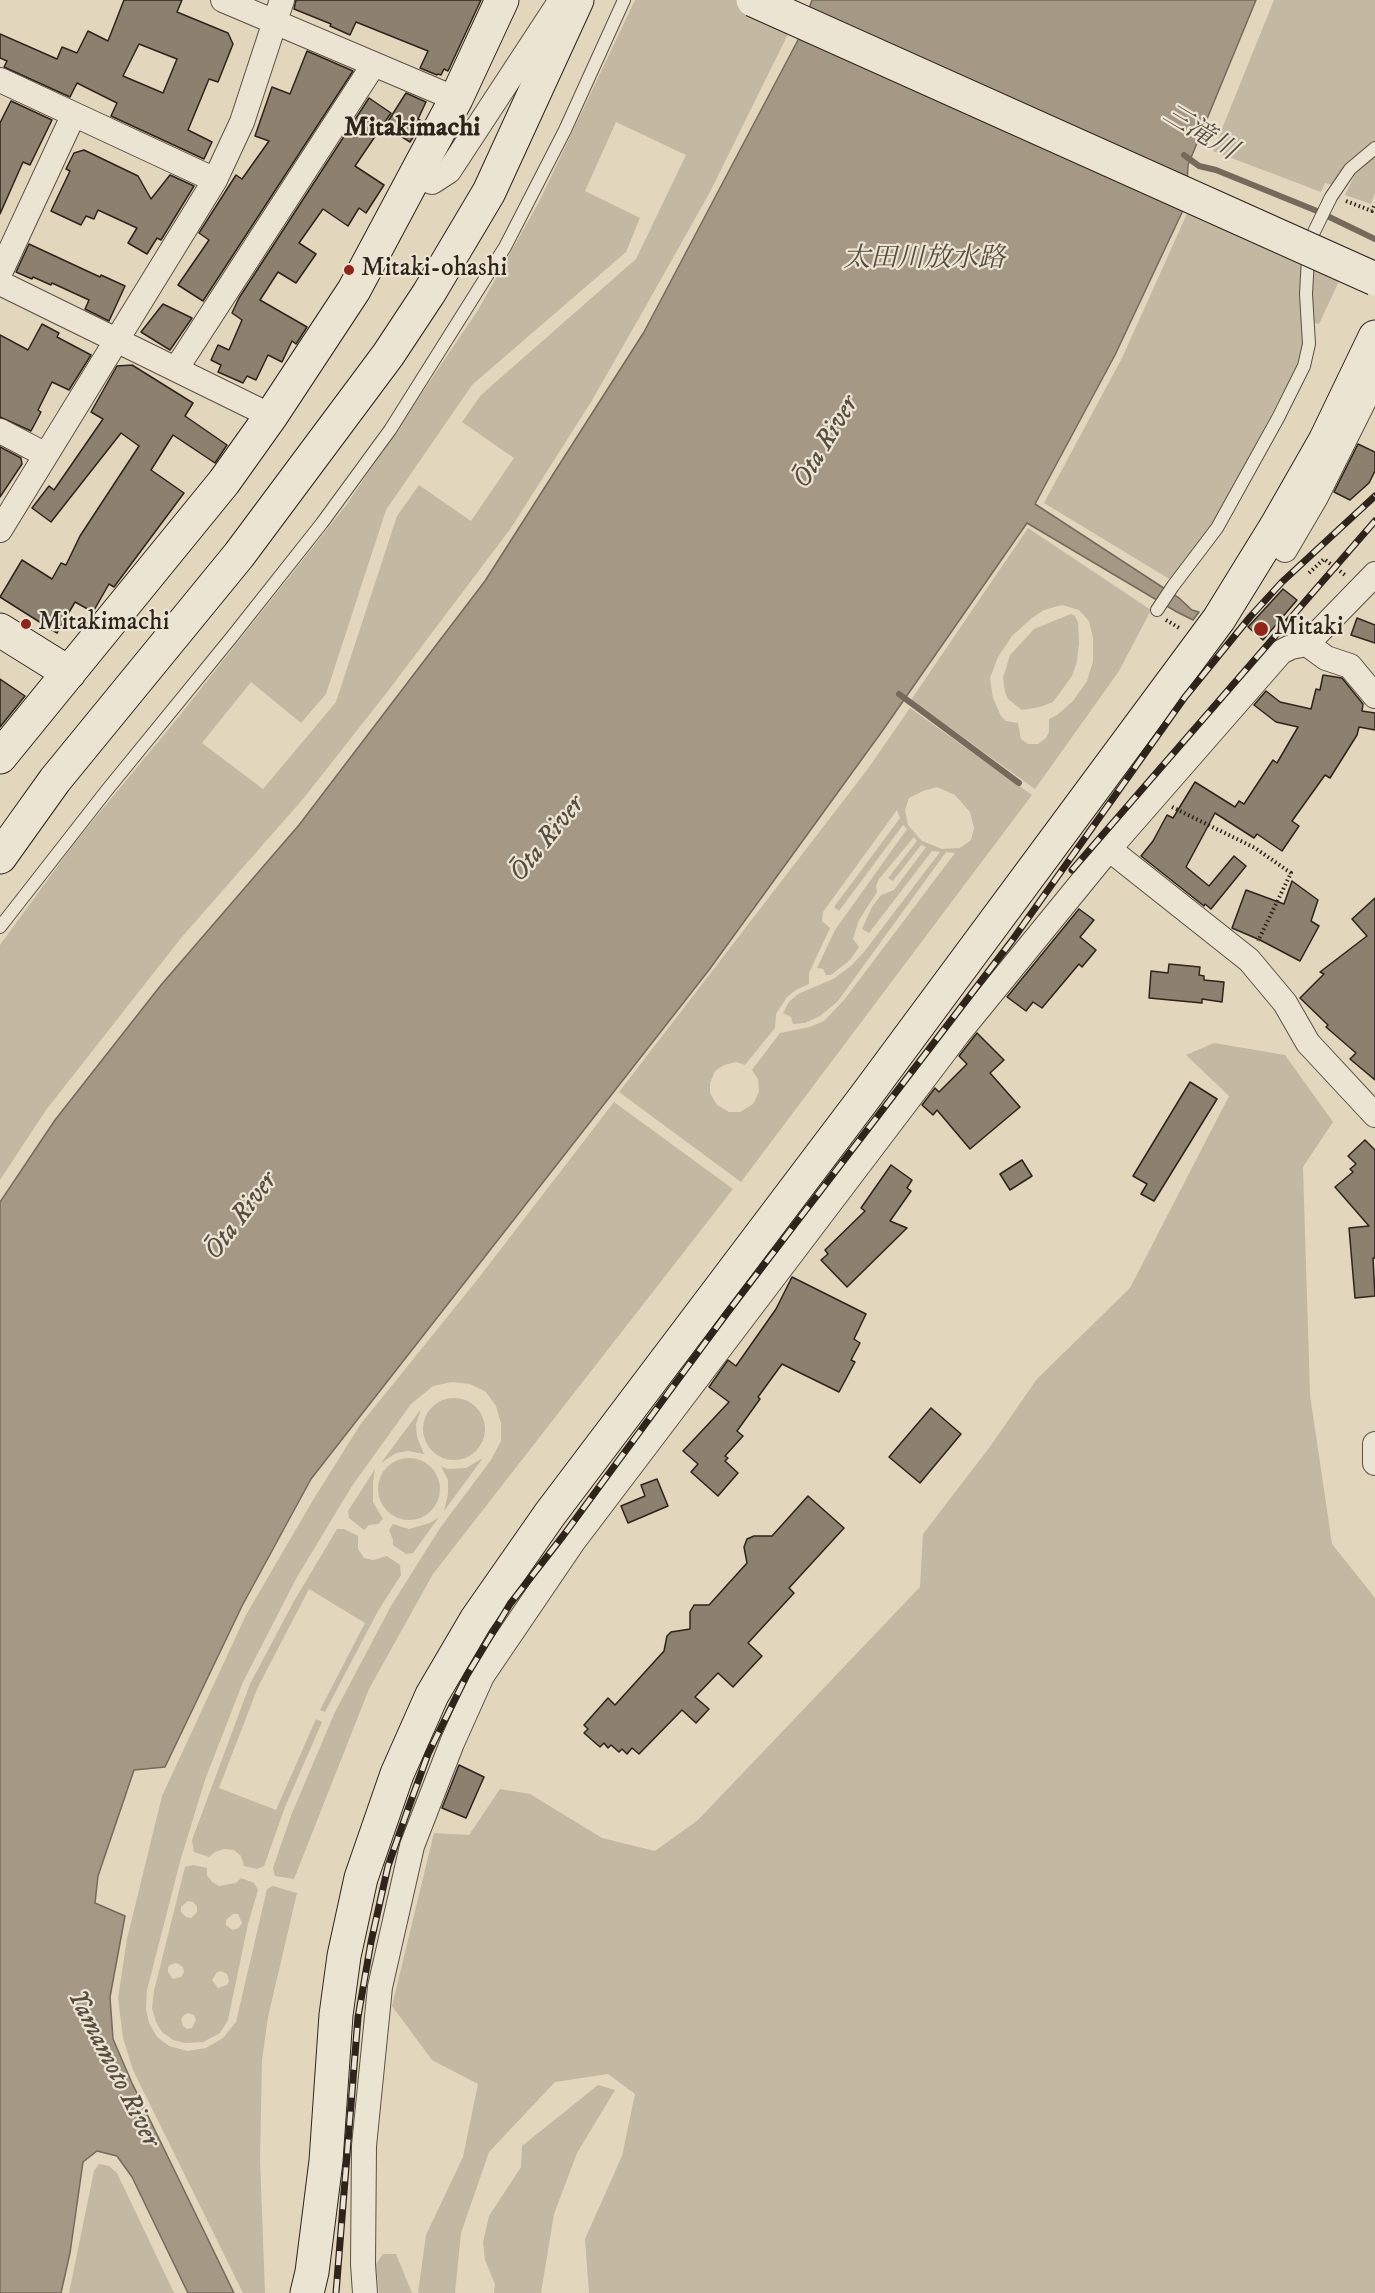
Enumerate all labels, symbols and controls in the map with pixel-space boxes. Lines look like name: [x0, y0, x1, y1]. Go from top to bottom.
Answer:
water label: 三滝川: [1156, 99, 1242, 169]
district label: Mitakimachi: [344, 113, 480, 145]
water label: 太田川放水路: [843, 244, 1005, 276]
place label: Mitaki-ohashi: [361, 254, 507, 286]
marker: Mitaki-ohashi: [342, 263, 356, 277]
water label: Ōta River: [787, 391, 867, 495]
place label: Mitakimachi: [38, 608, 169, 640]
place label: Mitaki: [1274, 613, 1343, 645]
marker: Mitakimachi: [19, 617, 33, 631]
marker: Mitaki: [1252, 620, 1270, 638]
water label: Ōta River: [503, 790, 593, 890]
water label: Ōta River: [199, 1167, 285, 1267]
water label: Yamamoto River: [58, 1985, 166, 2153]

